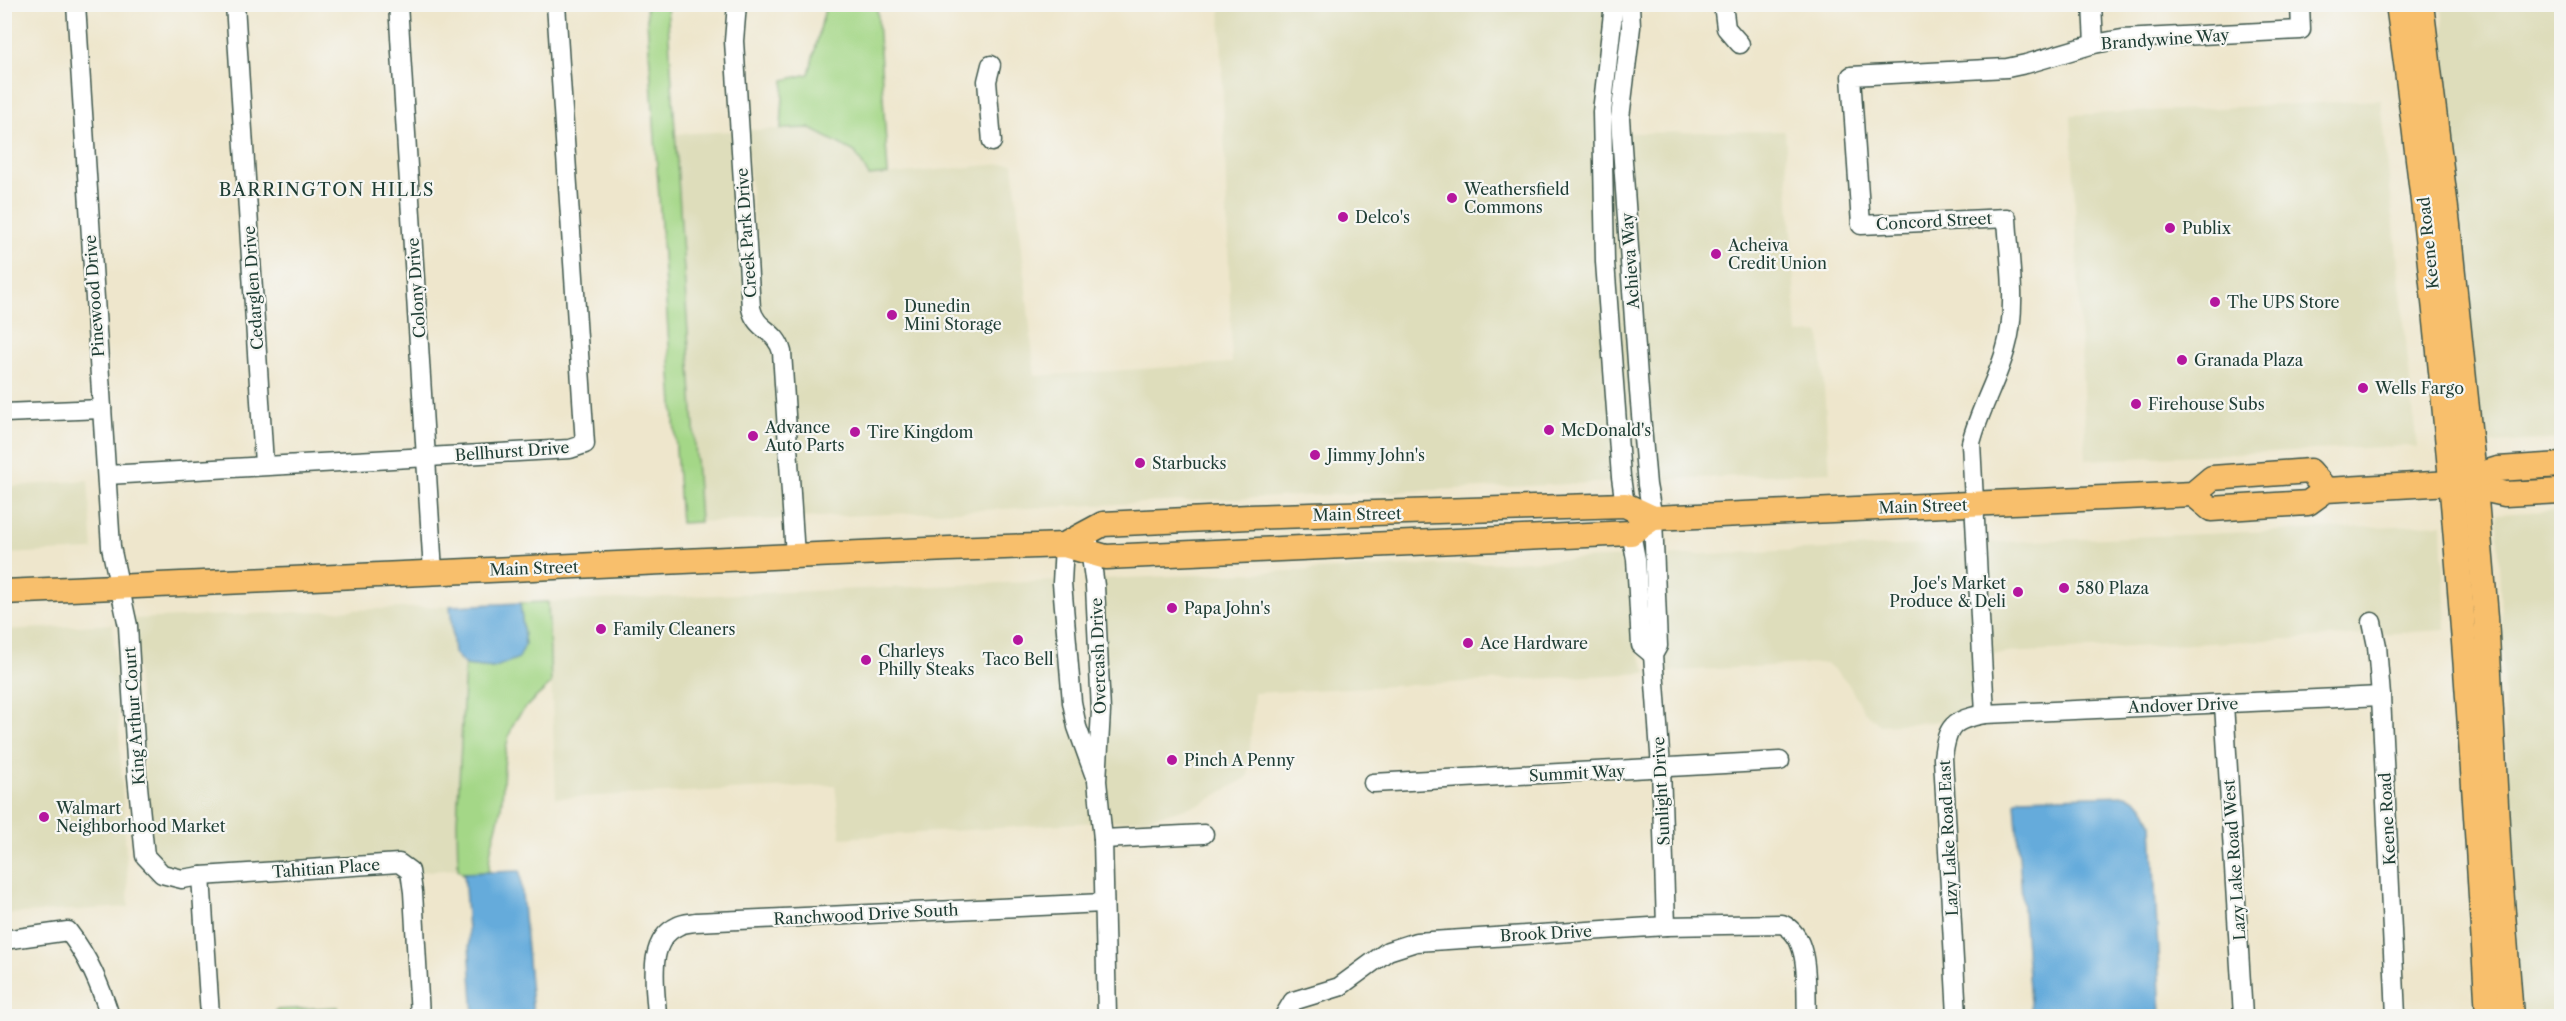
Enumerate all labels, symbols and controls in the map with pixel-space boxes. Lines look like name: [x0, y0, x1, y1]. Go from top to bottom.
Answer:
street label: Brandywine Way: [2100, 24, 2231, 53]
street label: Creek Park Drive: [731, 167, 761, 299]
district label: BARRINGTON HILLS: [219, 179, 435, 201]
place label: Weathersfield Commons: [1463, 179, 1570, 217]
marker: Weathersfield Commons: [1445, 191, 1459, 205]
street label: Keene Road: [2413, 196, 2443, 290]
place label: Delco's: [1355, 207, 1410, 227]
street label: Concord Street: [1875, 208, 1993, 234]
marker: Delco's: [1336, 210, 1350, 224]
street label: Achieva Way: [1617, 211, 1643, 311]
place label: Publix: [2182, 218, 2232, 238]
marker: Publix: [2163, 221, 2177, 235]
street label: Cedarglen Drive: [239, 225, 267, 351]
street label: Pinewood Drive: [80, 234, 108, 358]
place label: Acheiva Credit Union: [1727, 235, 1827, 273]
street label: Colony Drive: [403, 237, 429, 339]
marker: Acheiva Credit Union: [1709, 247, 1723, 261]
place label: The UPS Store: [2227, 292, 2340, 312]
marker: The UPS Store: [2208, 295, 2222, 309]
place label: Dunedin Mini Storage: [904, 296, 1002, 334]
marker: Dunedin Mini Storage: [885, 308, 899, 322]
place label: Granada Plaza: [2194, 350, 2304, 370]
marker: Granada Plaza: [2175, 353, 2189, 367]
place label: Wells Fargo: [2374, 378, 2464, 398]
marker: Wells Fargo: [2356, 381, 2370, 395]
place label: Firehouse Subs: [2148, 394, 2265, 414]
marker: Firehouse Subs: [2129, 397, 2143, 411]
place label: Advance Auto Parts: [764, 417, 844, 455]
place label: McDonald's: [1561, 420, 1651, 440]
place label: Tire Kingdom: [867, 422, 974, 442]
marker: McDonald's: [1542, 423, 1556, 437]
marker: Tire Kingdom: [848, 425, 862, 439]
marker: Advance Auto Parts: [746, 429, 760, 443]
street label: Bellhurst Drive: [454, 437, 570, 465]
place label: Jimmy John's: [1324, 445, 1425, 465]
marker: Jimmy John's: [1308, 448, 1322, 462]
place label: Starbucks: [1152, 453, 1227, 473]
marker: Starbucks: [1133, 456, 1147, 470]
street label: Main Street: [1878, 494, 1968, 518]
street label: Main Street: [1312, 503, 1402, 525]
street label: Main Street: [489, 556, 579, 580]
place label: Joe's Market Produce & Deli: [1889, 573, 2006, 611]
place label: 580 Plaza: [2076, 578, 2150, 598]
marker: 580 Plaza: [2057, 581, 2071, 595]
marker: Joe's Market Produce & Deli: [2011, 585, 2025, 599]
street label: Overcash Drive: [1086, 597, 1110, 715]
place label: Papa John's: [1184, 598, 1271, 618]
marker: Papa John's: [1165, 601, 1179, 615]
place label: Family Cleaners: [613, 619, 736, 639]
marker: Family Cleaners: [594, 622, 608, 636]
marker: Taco Bell: [1011, 633, 1025, 647]
place label: Ace Hardware: [1479, 633, 1588, 653]
marker: Ace Hardware: [1461, 636, 1475, 650]
place label: Charleys Philly Steaks: [878, 641, 974, 679]
street label: King Arthur Court: [119, 646, 149, 786]
place label: Taco Bell: [982, 649, 1054, 669]
marker: Charleys Philly Steaks: [859, 653, 873, 667]
street label: Andover Drive: [2126, 693, 2239, 717]
street label: Sunlight Drive: [1648, 736, 1674, 846]
place label: Pinch A Penny: [1184, 750, 1296, 770]
marker: Pinch A Penny: [1165, 753, 1179, 767]
street label: Lazy Lake Road East: [1934, 759, 1962, 917]
street label: Summit Way: [1528, 760, 1627, 786]
street label: Keene Road: [2375, 772, 2399, 866]
street label: Lazy Lake Road West: [2218, 778, 2250, 941]
place label: Walmart Neighborhood Market: [55, 798, 226, 836]
marker: Walmart Neighborhood Market: [37, 810, 51, 824]
street label: Tahitian Place: [271, 854, 381, 882]
street label: Ranchwood Drive South: [773, 899, 959, 929]
street label: Brook Drive: [1500, 921, 1593, 945]

